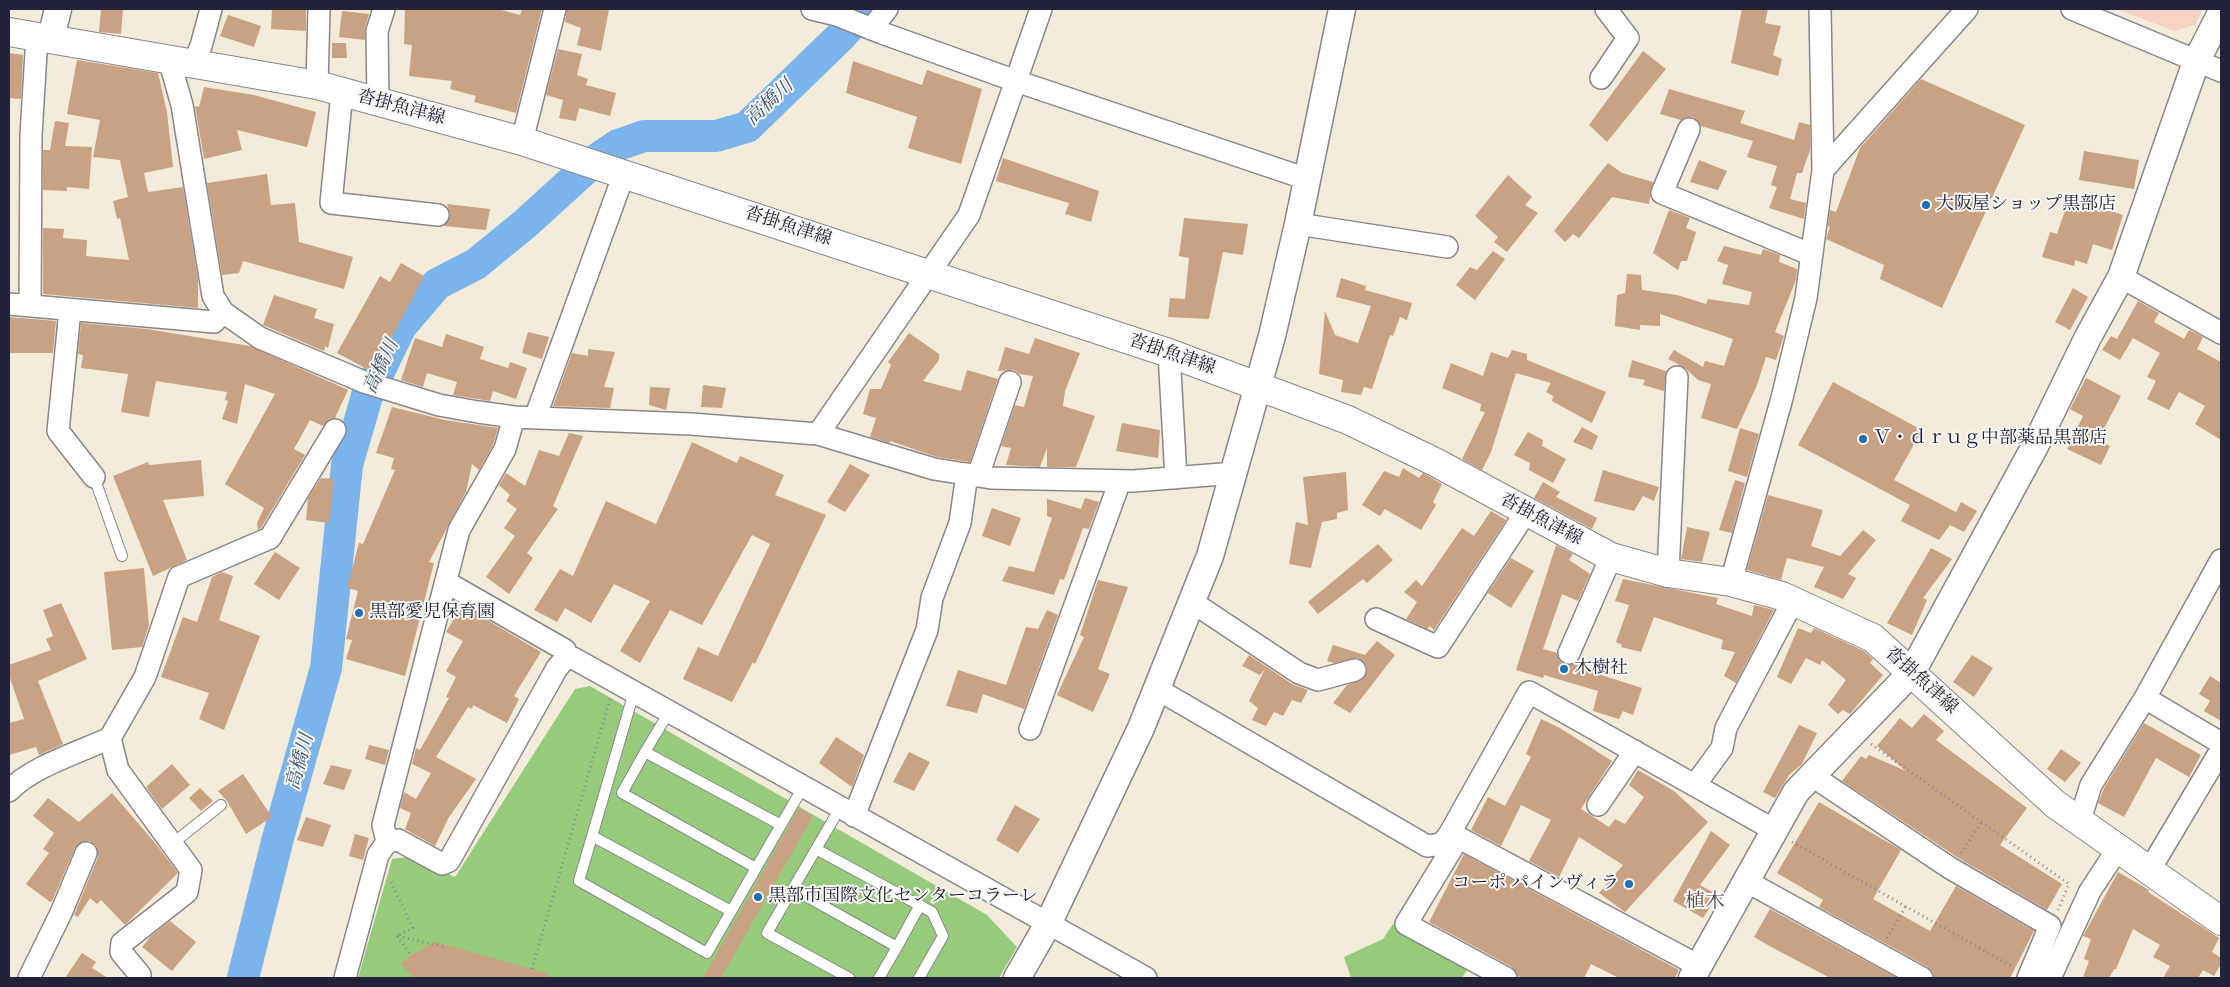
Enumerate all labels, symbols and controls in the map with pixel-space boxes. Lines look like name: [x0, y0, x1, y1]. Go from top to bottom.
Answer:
water label: 高橋川: [741, 75, 799, 131]
street label: 沓掛魚津線: [355, 86, 447, 130]
place label: 大阪屋ショップ黒部店: [1936, 194, 2116, 216]
marker: 大阪屋ショップ黒部店: [1920, 199, 1932, 211]
street label: 沓掛魚津線: [742, 203, 834, 251]
street label: 沓掛魚津線: [1126, 330, 1218, 380]
water label: 高橋川: [360, 336, 404, 398]
place label: Ｖ・ｄｒｕｇ中部薬品黒部店: [1873, 428, 2107, 450]
marker: Ｖ・ｄｒｕｇ中部薬品黒部店: [1857, 433, 1869, 445]
street label: 沓掛魚津線: [1496, 489, 1586, 551]
place label: 黒部愛児保育園: [369, 602, 495, 624]
marker: 黒部愛児保育園: [353, 607, 365, 619]
street label: 沓掛魚津線: [1880, 643, 1962, 719]
place label: 木樹社: [1574, 658, 1628, 680]
marker: 木樹社: [1558, 663, 1570, 675]
water label: 高橋川: [283, 732, 319, 792]
place label: コーポ パインヴィラ: [1452, 873, 1619, 895]
marker: コーポ パインヴィラ: [1623, 878, 1635, 890]
place label: 黒部市国際文化センターコラーレ: [768, 886, 1038, 908]
district label: 植木: [1685, 890, 1725, 914]
marker: 黒部市国際文化センターコラーレ: [752, 891, 764, 903]

